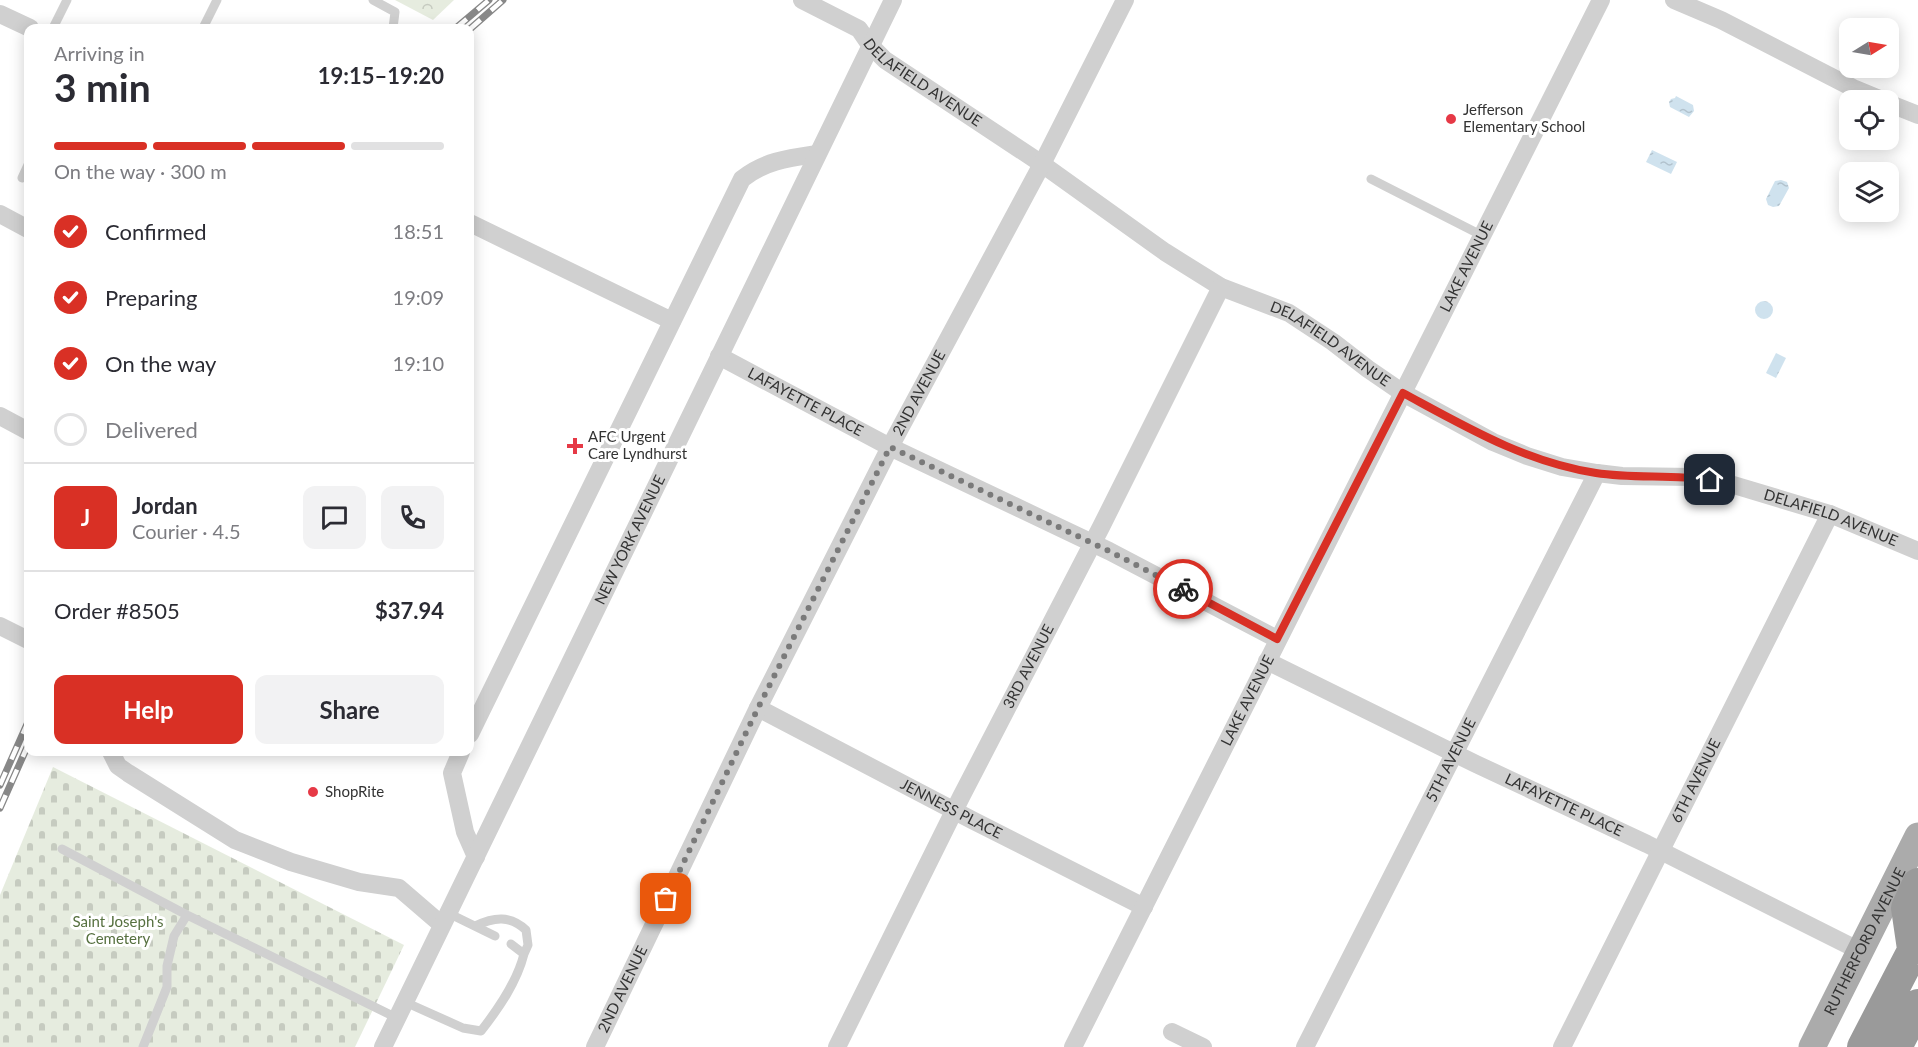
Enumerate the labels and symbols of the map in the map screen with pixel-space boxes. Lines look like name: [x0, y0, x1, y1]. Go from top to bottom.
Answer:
north arrow: [1839, 18, 1899, 78]
street label: DELAFIELD AVENUE: [860, 34, 986, 130]
place label: Jefferson Elementary School: [1463, 100, 1585, 135]
marker: Jefferson Elementary School: [1444, 112, 1458, 126]
street label: LAKE AVENUE: [1435, 218, 1496, 314]
street label: DELAFIELD AVENUE: [1268, 297, 1394, 390]
street label: 2ND AVENUE: [888, 347, 948, 438]
street label: LAFAYETTE PLACE: [745, 363, 867, 439]
place label: AFC Urgent Care Lyndhurst: [588, 427, 688, 462]
marker: AFC Urgent Care Lyndhurst: [566, 437, 584, 455]
pin: [1684, 454, 1735, 505]
street label: NEW YORK AVENUE: [590, 472, 668, 607]
street label: DELAFIELD AVENUE: [1762, 485, 1901, 549]
courier: [1153, 559, 1213, 619]
street label: 3RD AVENUE: [999, 621, 1057, 711]
street label: LAKE AVENUE: [1216, 652, 1277, 748]
street label: 5TH AVENUE: [1421, 715, 1479, 805]
street label: 6TH AVENUE: [1666, 735, 1724, 825]
street label: LAFAYETTE PLACE: [1502, 769, 1626, 840]
street label: JENNESS PLACE: [898, 774, 1005, 842]
place label: ShopRite: [325, 782, 384, 800]
marker: ShopRite: [306, 785, 320, 799]
street label: RUTHERFORD AVENUE: [1820, 864, 1909, 1018]
pin: [640, 873, 691, 924]
park label: Saint Joseph's Cemetery: [72, 912, 164, 947]
street label: 2ND AVENUE: [593, 943, 650, 1035]

